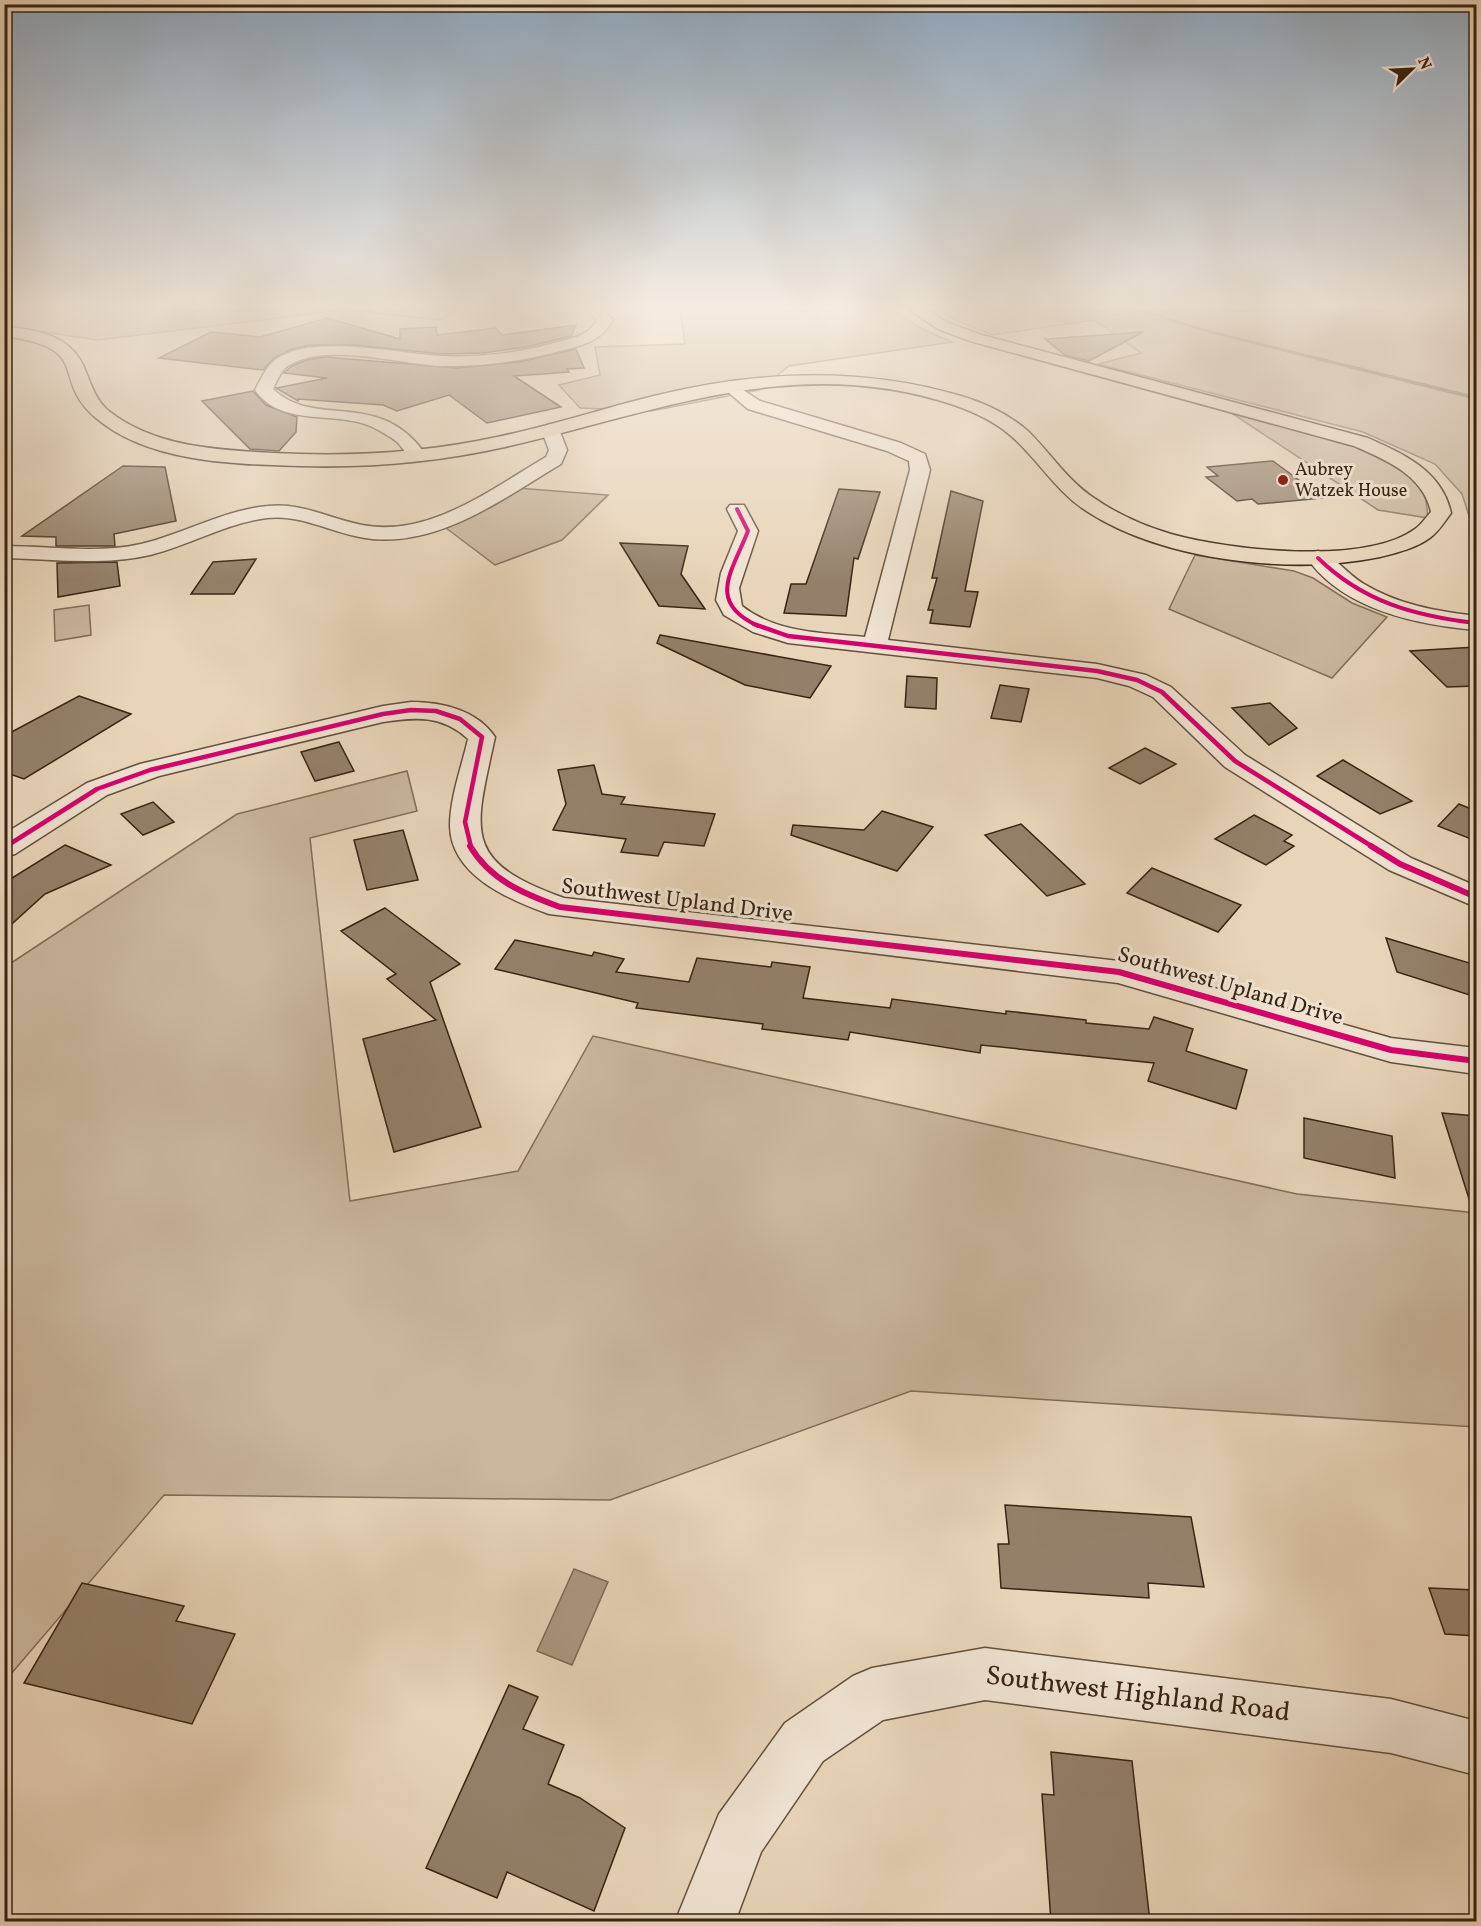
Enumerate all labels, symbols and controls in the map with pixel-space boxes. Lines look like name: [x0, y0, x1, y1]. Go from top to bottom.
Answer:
north arrow: [1382, 39, 1442, 99]
text: N: [1411, 54, 1436, 74]
place label: Aubrey Watzek House: [1295, 458, 1407, 504]
marker: Aubrey Watzek House: [1276, 473, 1290, 487]
street label: Southwest Upland Drive: [559, 871, 795, 931]
street label: Southwest Upland Drive: [1114, 940, 1346, 1034]
street label: Southwest Highland Road: [984, 1657, 1292, 1733]

